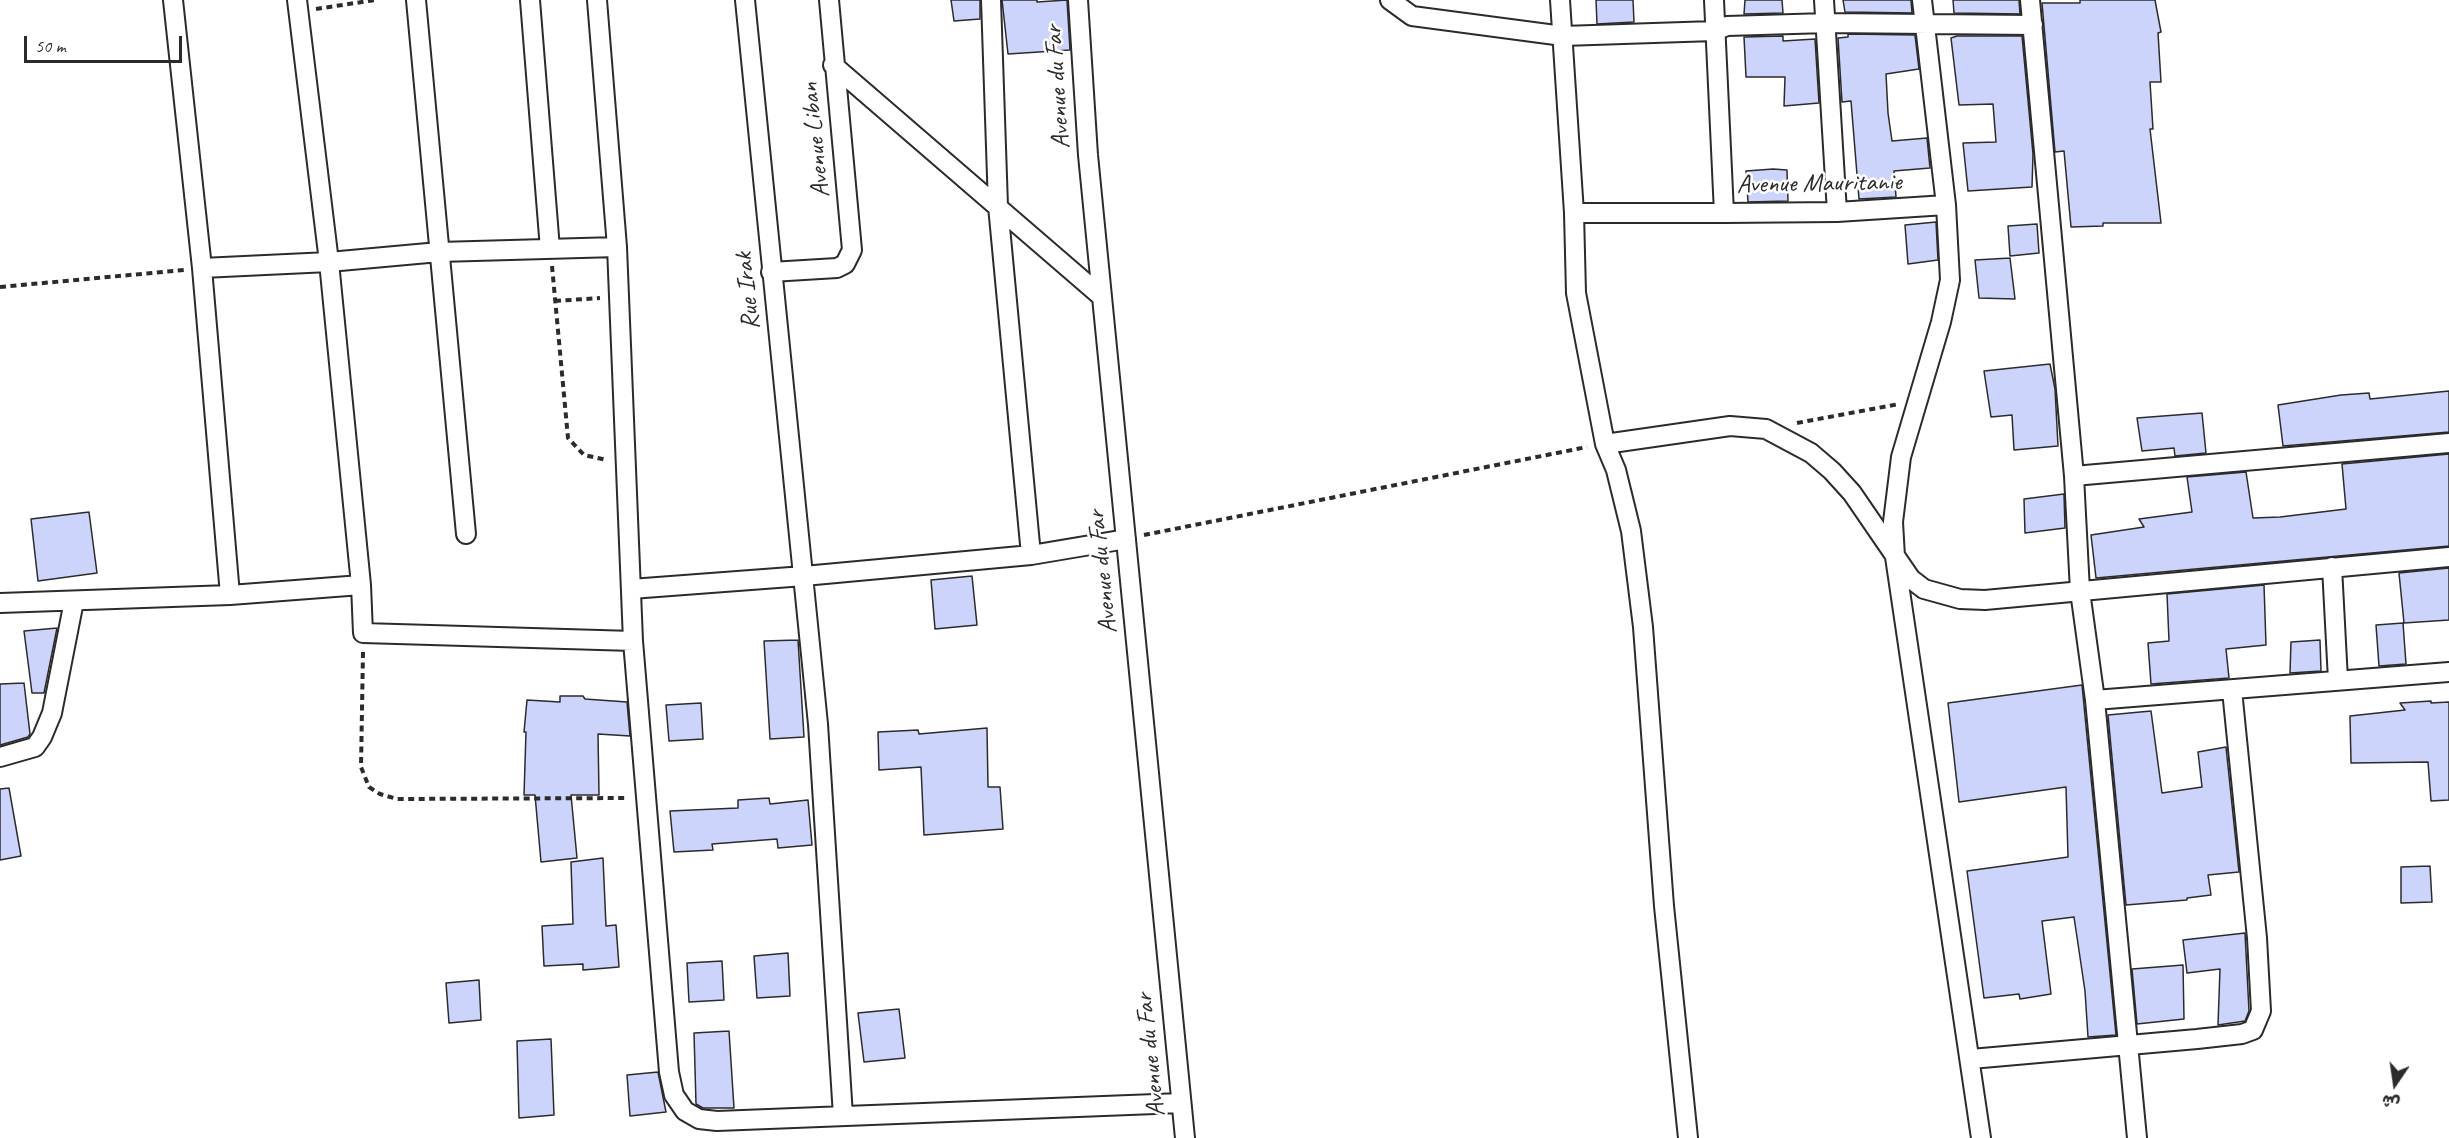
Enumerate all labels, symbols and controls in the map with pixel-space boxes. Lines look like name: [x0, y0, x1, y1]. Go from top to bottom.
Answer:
scale bar: [27, 24, 184, 62]
street label: Avenue du Far: [1038, 24, 1078, 150]
text: 50 m: [35, 35, 66, 57]
street label: Avenue Liban: [794, 81, 838, 199]
street label: Avenue Mauritanie: [1736, 167, 1902, 201]
street label: Rue Irak: [728, 251, 768, 331]
street label: Avenue du Far: [1081, 509, 1125, 635]
street label: Avenue du Far: [1129, 992, 1173, 1118]
north arrow: [2365, 1054, 2425, 1114]
text: ش: [2380, 1090, 2402, 1113]

